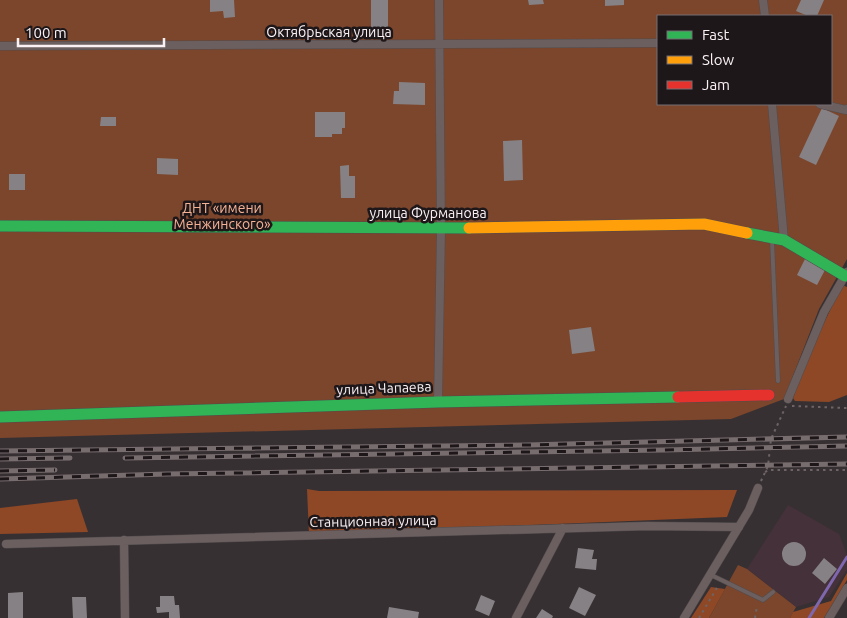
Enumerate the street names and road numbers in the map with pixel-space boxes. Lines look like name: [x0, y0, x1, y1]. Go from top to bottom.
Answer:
street label: Октябрьская улица: [266, 24, 392, 40]
street label: улица Фурманова: [369, 205, 487, 221]
street label: улица Чапаева: [336, 378, 432, 398]
street label: Станционная улица: [309, 512, 437, 530]

